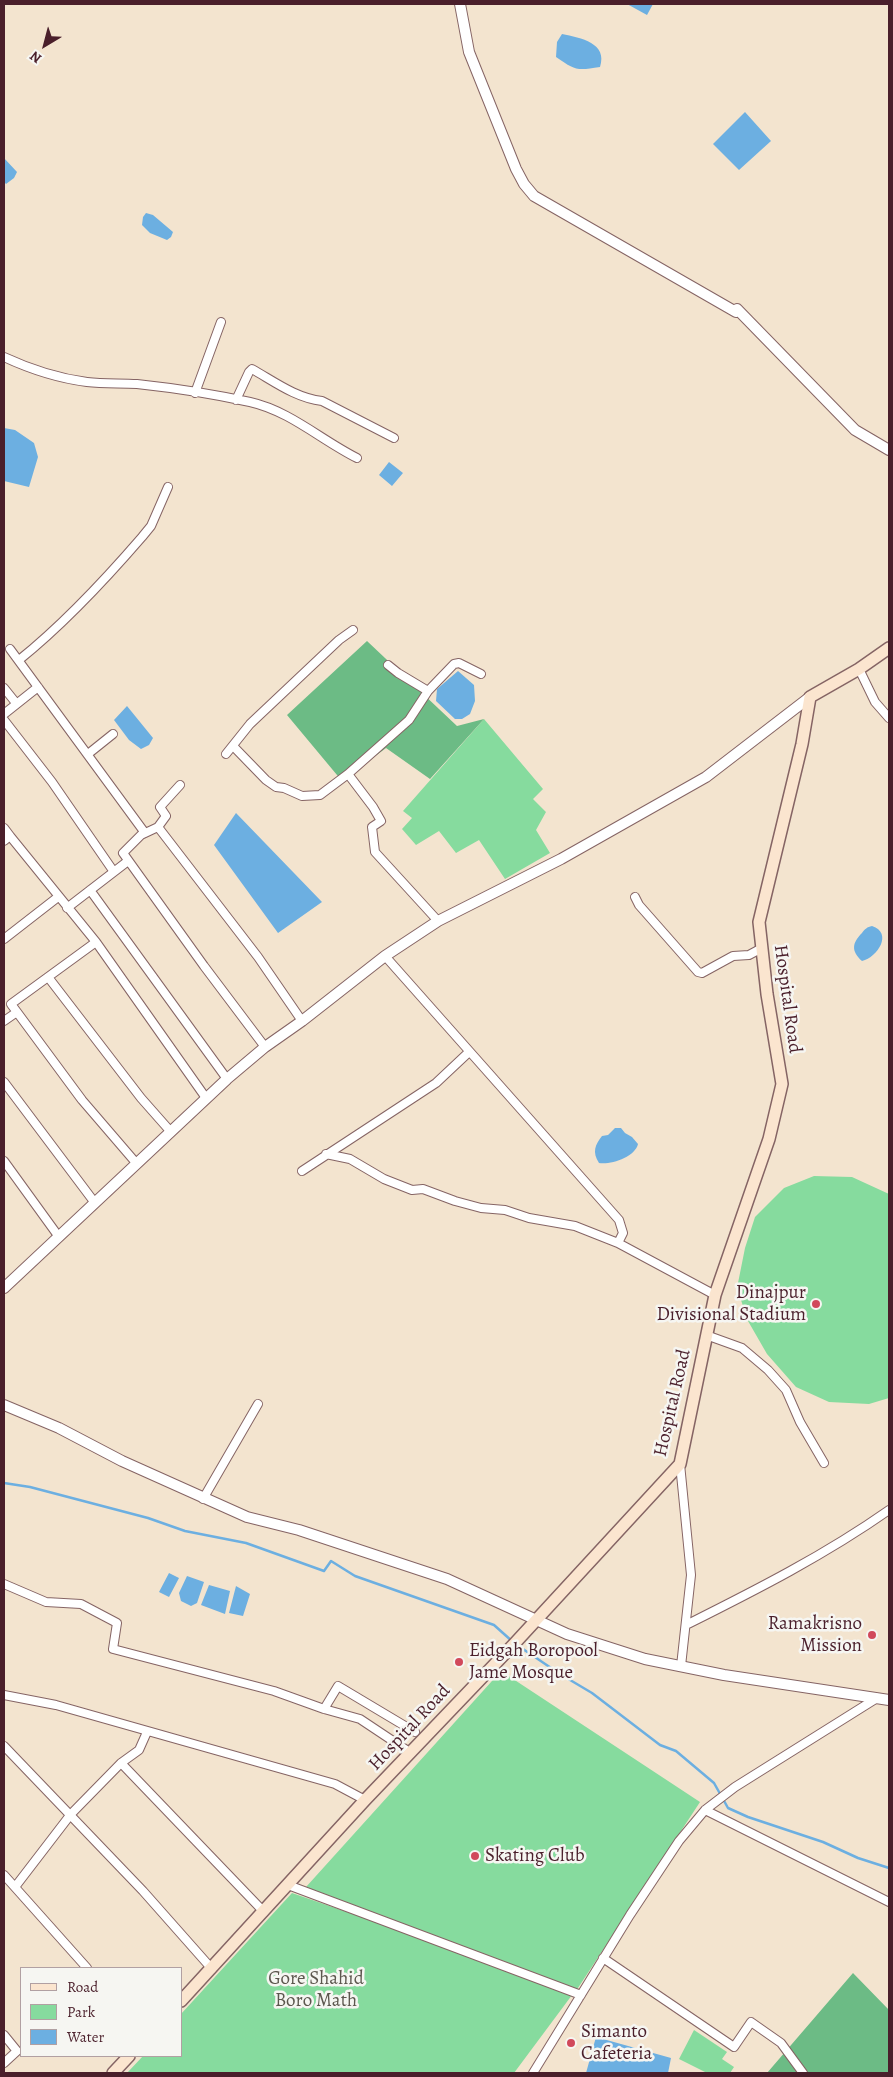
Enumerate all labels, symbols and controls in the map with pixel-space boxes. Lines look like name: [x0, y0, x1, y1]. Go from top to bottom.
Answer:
north arrow: [20, 20, 70, 70]
text: N: [26, 47, 45, 68]
street label: Hospital Road: [768, 943, 806, 1055]
place label: Dinajpur Divisional Stadium: [657, 1282, 806, 1326]
marker: Dinajpur Divisional Stadium: [810, 1298, 822, 1310]
street label: Hospital Road: [650, 1347, 696, 1459]
place label: Ramakrisno Mission: [768, 1613, 862, 1657]
marker: Ramakrisno Mission: [866, 1629, 878, 1641]
place label: Eidgah Boropool Jame Mosque: [469, 1640, 598, 1684]
marker: Eidgah Boropool Jame Mosque: [453, 1656, 465, 1668]
street label: Hospital Road: [364, 1680, 456, 1776]
place label: Skating Club: [485, 1845, 585, 1867]
marker: Skating Club: [469, 1850, 481, 1862]
legend: [20, 1967, 182, 2057]
park label: Gore Shahid Boro Math: [268, 1968, 364, 2012]
text: Road: [67, 1977, 98, 1997]
text: Park: [67, 2002, 95, 2022]
place label: Simanto Cafeteria: [581, 2021, 652, 2065]
text: Water: [67, 2027, 104, 2047]
marker: Simanto Cafeteria: [565, 2037, 577, 2049]

